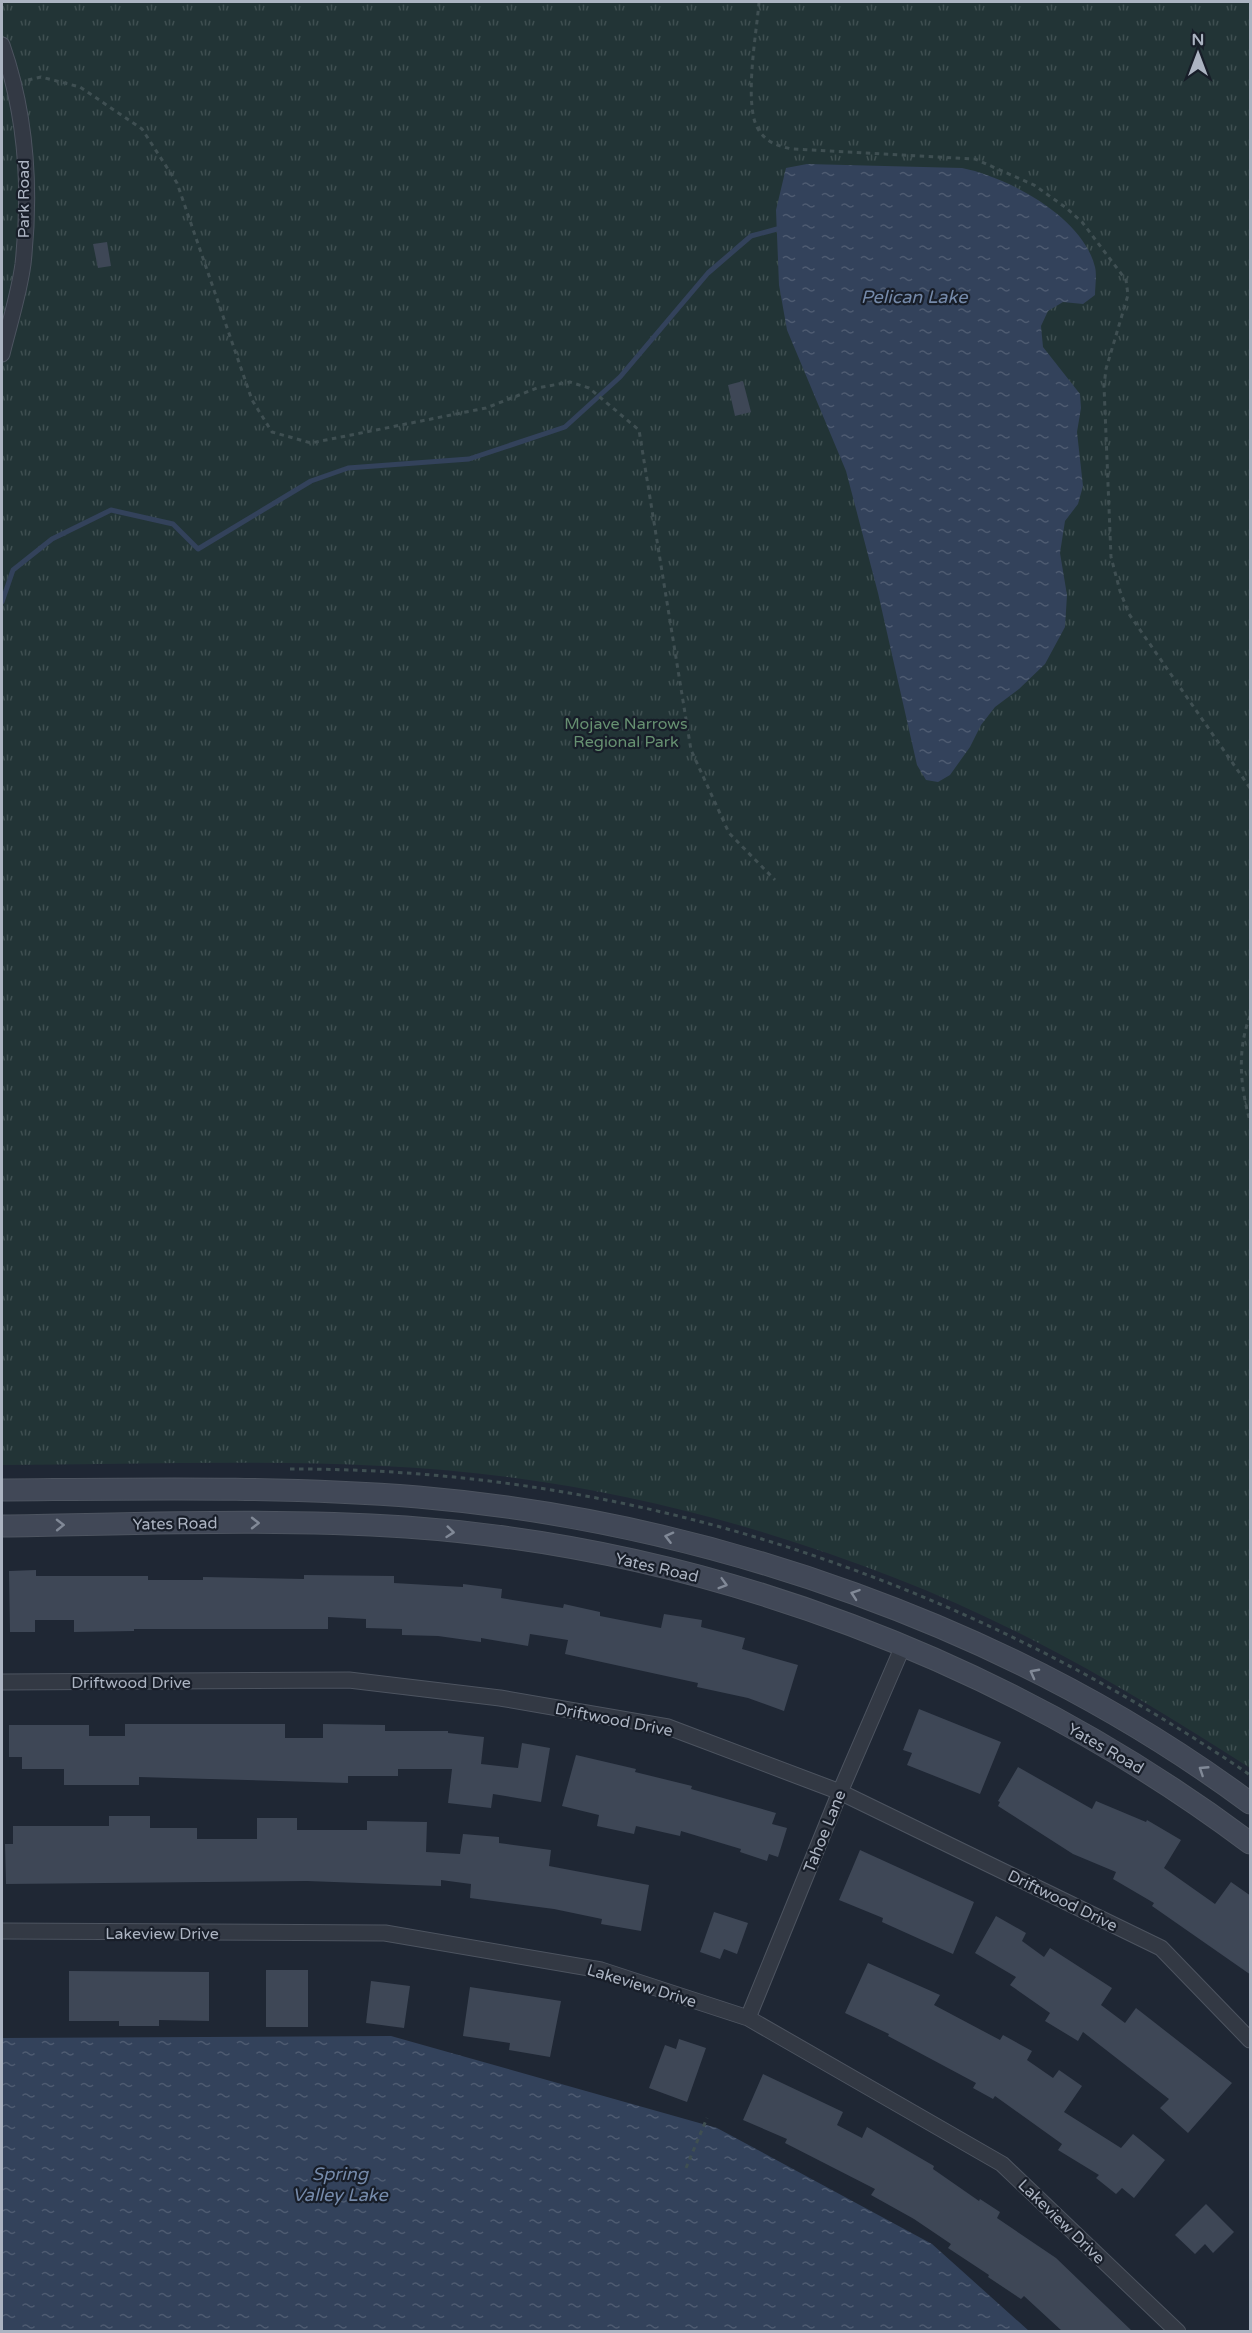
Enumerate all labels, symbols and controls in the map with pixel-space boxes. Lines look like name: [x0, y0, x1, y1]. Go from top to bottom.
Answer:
north arrow: [1168, 24, 1228, 84]
text: N: [1192, 30, 1204, 50]
street label: Park Road: [14, 160, 34, 238]
water label: Pelican Lake: [861, 286, 968, 308]
park label: Mojave Narrows Regional Park: [564, 714, 688, 752]
street label: Yates Road: [132, 1513, 218, 1535]
one-way arrow: [250, 1517, 259, 1529]
one-way arrow: [55, 1519, 64, 1531]
one-way arrow: [445, 1525, 454, 1538]
one-way arrow: [664, 1532, 674, 1545]
street label: Yates Road: [613, 1549, 700, 1587]
one-way arrow: [717, 1577, 728, 1589]
one-way arrow: [850, 1589, 861, 1602]
one-way arrow: [1030, 1669, 1040, 1680]
street label: Driftwood Drive: [71, 1673, 191, 1693]
street label: Driftwood Drive: [553, 1699, 674, 1741]
street label: Yates Road: [1064, 1719, 1147, 1779]
one-way arrow: [1198, 1766, 1209, 1777]
street label: Tahoe Lane: [799, 1787, 851, 1876]
street label: Driftwood Drive: [1004, 1866, 1121, 1936]
street label: Lakeview Drive: [105, 1924, 219, 1944]
street label: Lakeview Drive: [585, 1960, 699, 2012]
water label: Spring Valley Lake: [292, 2163, 388, 2206]
street label: Lakeview Drive: [1014, 2175, 1109, 2268]

